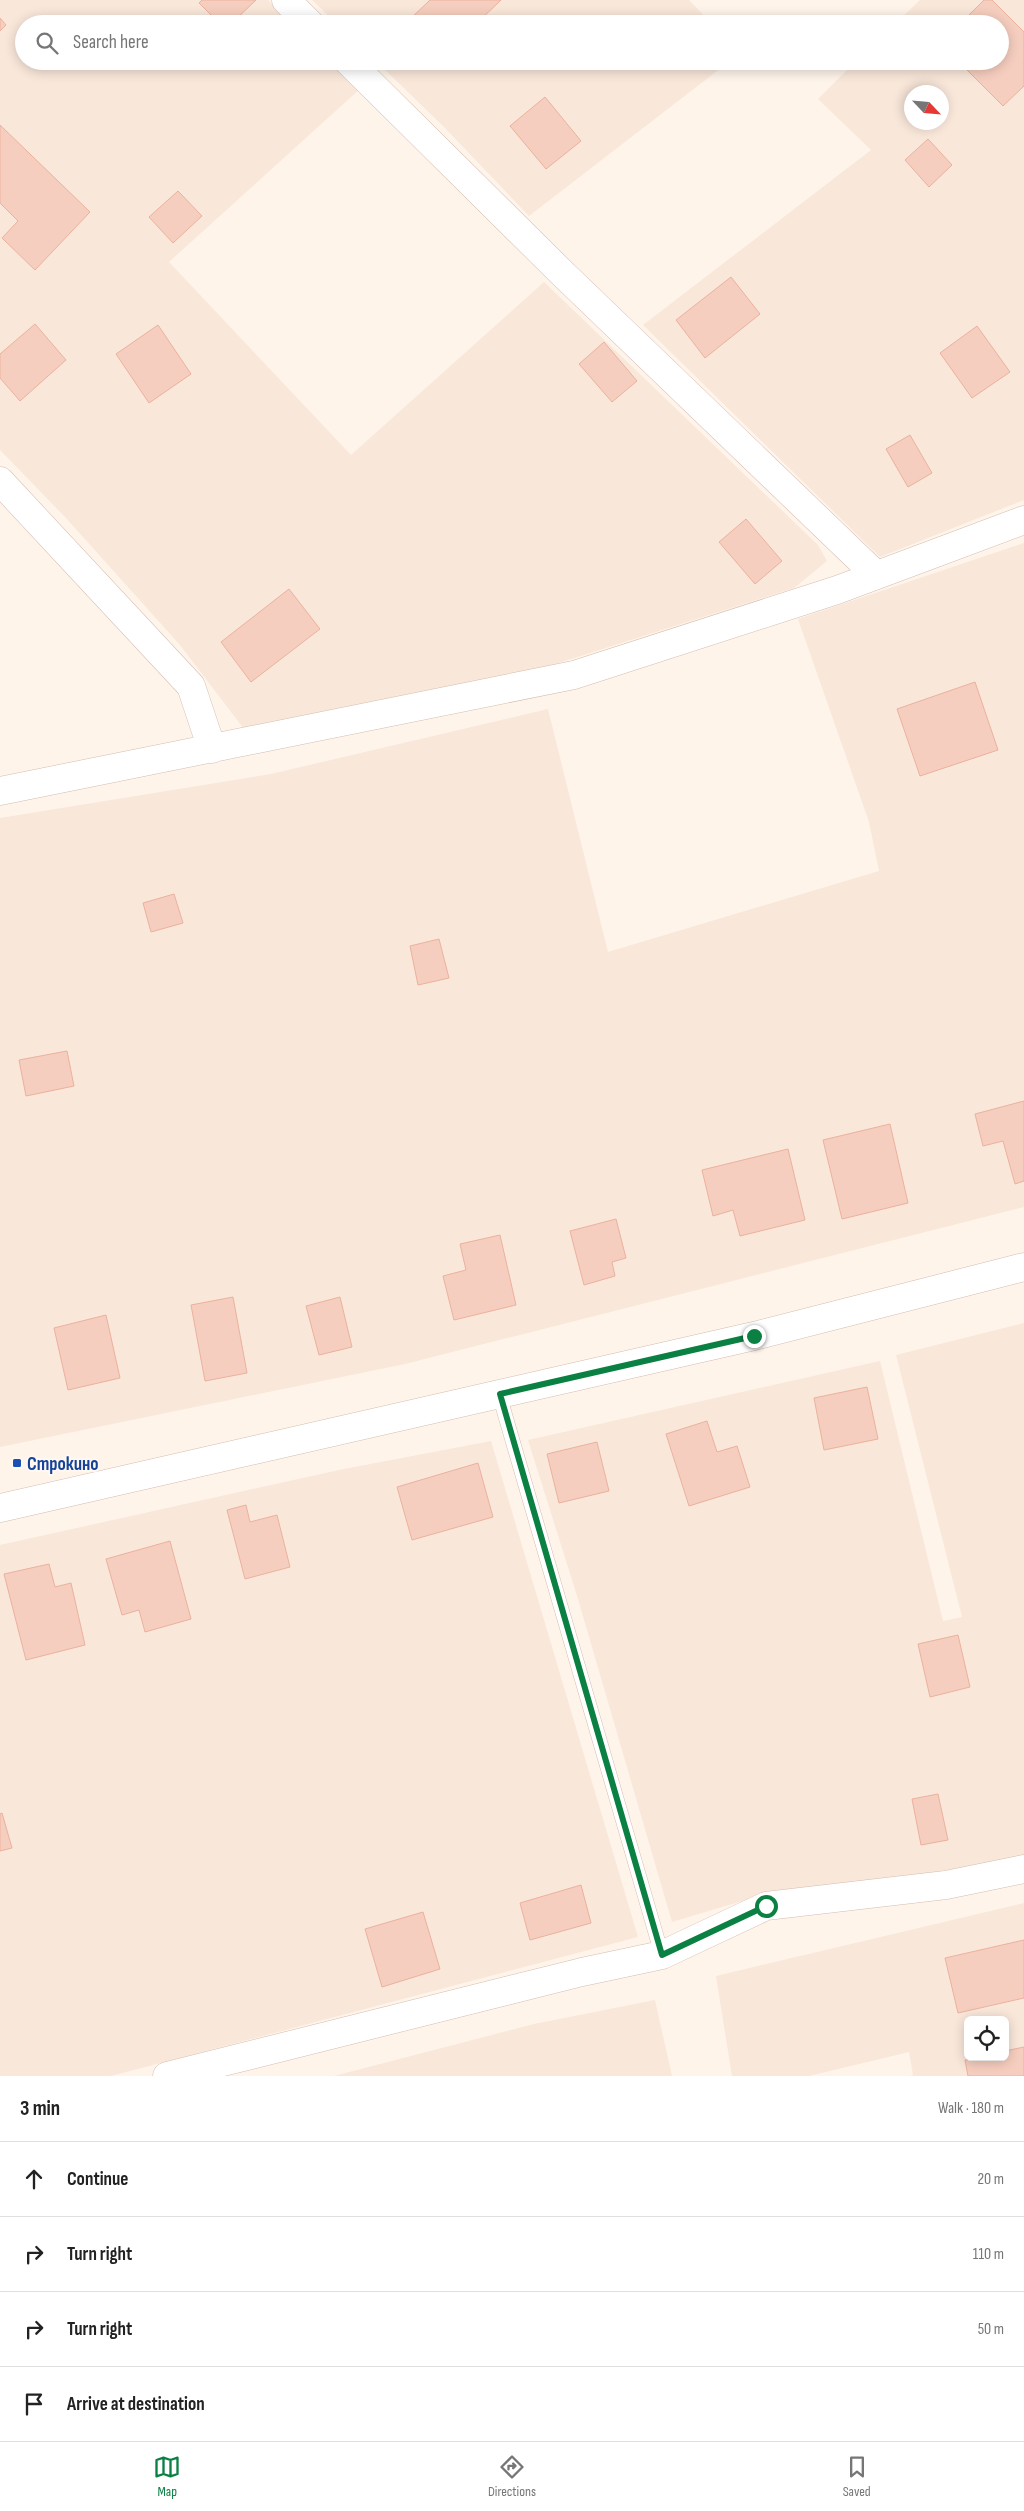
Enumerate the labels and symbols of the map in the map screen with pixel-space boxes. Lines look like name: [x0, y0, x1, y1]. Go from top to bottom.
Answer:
north arrow: [904, 85, 949, 130]
route end: [743, 1325, 766, 1348]
place label: Строкино: [27, 1453, 99, 1476]
marker: Строкино: [11, 1457, 23, 1469]
route start: [755, 1895, 778, 1918]

